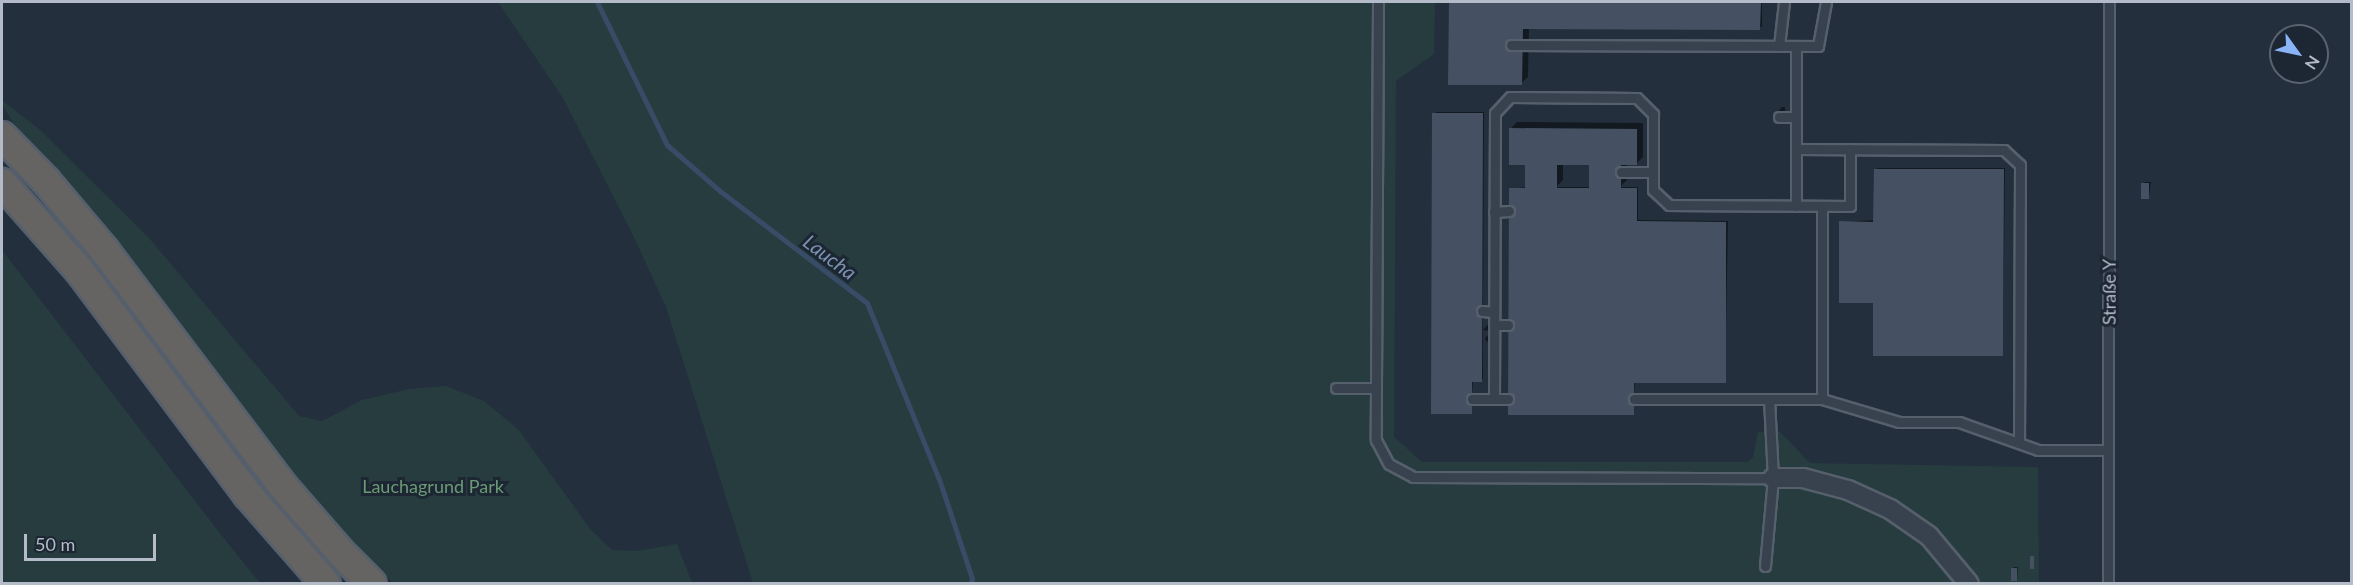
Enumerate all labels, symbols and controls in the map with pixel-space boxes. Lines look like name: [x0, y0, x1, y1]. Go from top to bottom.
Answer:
north arrow: [2269, 24, 2329, 84]
text: N: [2302, 53, 2324, 73]
water label: Laucha: [799, 229, 861, 285]
street label: Straße Y: [2098, 259, 2120, 325]
park label: Lauchagrund Park: [362, 475, 504, 497]
scale bar: [27, 522, 159, 560]
text: 50 m: [35, 533, 75, 555]

